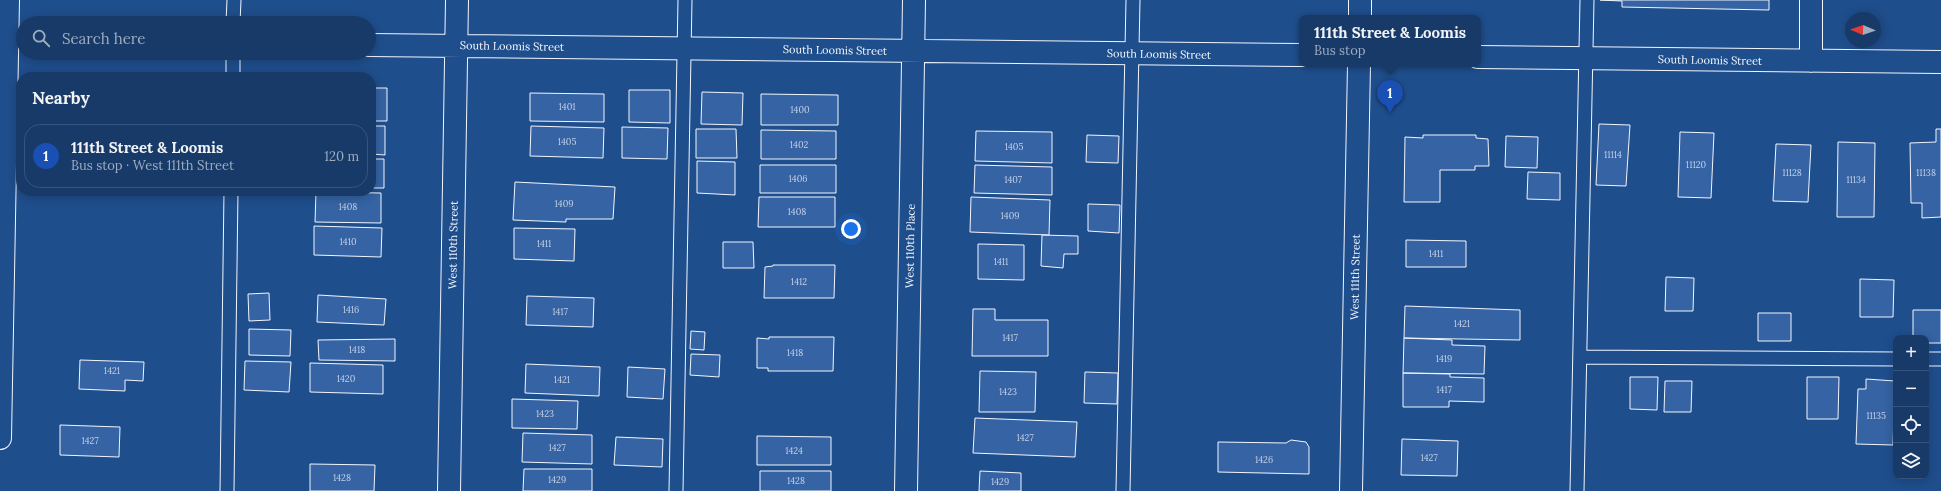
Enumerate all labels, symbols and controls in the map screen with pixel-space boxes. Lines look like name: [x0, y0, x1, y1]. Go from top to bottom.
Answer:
north arrow: [1845, 12, 1881, 48]
popup: [1299, 15, 1481, 67]
search box: [16, 16, 376, 60]
text: 111th Street & Loomis: [1314, 23, 1466, 42]
icon: search: [30, 27, 52, 49]
text: Search here: [62, 29, 145, 48]
street label: South Loomis Street: [460, 38, 565, 54]
street label: South Loomis Street: [783, 42, 888, 58]
text: Bus stop: [1314, 42, 1366, 59]
street label: South Loomis Street: [1107, 46, 1212, 62]
street label: South Loomis Street: [1658, 52, 1763, 68]
pin: 1: [1377, 80, 1403, 113]
text: Nearby: [32, 87, 90, 109]
house number: 1401: [558, 101, 576, 112]
house number: 1400: [790, 104, 810, 115]
house number: 1405: [558, 136, 576, 147]
text: 111th Street & Loomis: [71, 138, 223, 157]
house number: 1402: [790, 139, 808, 150]
house number: 1405: [1005, 141, 1023, 152]
text: 1: [43, 148, 49, 165]
text: 120 m: [324, 148, 359, 165]
house number: 11114: [1604, 149, 1622, 160]
text: Bus stop · West 111th Street: [71, 157, 234, 174]
house number: 11120: [1686, 159, 1707, 170]
house number: 11128: [1782, 167, 1802, 178]
house number: 11138: [1916, 167, 1936, 178]
house number: 1406: [789, 173, 807, 184]
house number: 1407: [1004, 174, 1022, 185]
house number: 11134: [1846, 174, 1866, 185]
house number: 1409: [555, 198, 573, 209]
street label: West 110th Street: [445, 200, 461, 289]
house number: 1408: [339, 201, 357, 212]
street label: West 110th Place: [902, 204, 918, 288]
house number: 1408: [788, 206, 806, 217]
house number: 1409: [1001, 210, 1019, 221]
your location: [841, 219, 861, 239]
street label: West 111th Street: [1347, 233, 1363, 320]
house number: 1410: [339, 236, 357, 247]
house number: 1411: [537, 238, 551, 249]
house number: 1411: [1429, 248, 1443, 259]
house number: 1411: [994, 256, 1008, 267]
house number: 1412: [791, 276, 807, 287]
house number: 1416: [343, 304, 359, 315]
house number: 1417: [552, 306, 568, 317]
house number: 1421: [1454, 318, 1470, 329]
house number: 1417: [1002, 332, 1018, 343]
map controls: [1893, 335, 1929, 479]
button: +: [1893, 335, 1929, 371]
house number: 1418: [349, 344, 365, 355]
house number: 1418: [787, 347, 803, 358]
house number: 1419: [1436, 353, 1452, 364]
house number: 1421: [104, 365, 120, 376]
button: −: [1893, 371, 1929, 407]
house number: 1420: [337, 373, 356, 384]
house number: 1421: [554, 374, 570, 385]
house number: 1417: [1436, 384, 1452, 395]
house number: 1423: [999, 386, 1017, 397]
button: locate: [1893, 407, 1929, 443]
house number: 1423: [536, 408, 554, 419]
house number: 11135: [1866, 410, 1886, 421]
house number: 1427: [1016, 432, 1034, 443]
house number: 1427: [81, 435, 99, 446]
house number: 1427: [548, 442, 566, 453]
button: layers: [1893, 443, 1929, 479]
house number: 1424: [785, 445, 803, 456]
house number: 1427: [1420, 452, 1438, 463]
house number: 1426: [1255, 454, 1273, 465]
house number: 1428: [333, 472, 351, 483]
house number: 1429: [548, 474, 566, 485]
house number: 1428: [787, 475, 805, 486]
house number: 1429: [991, 476, 1009, 487]

